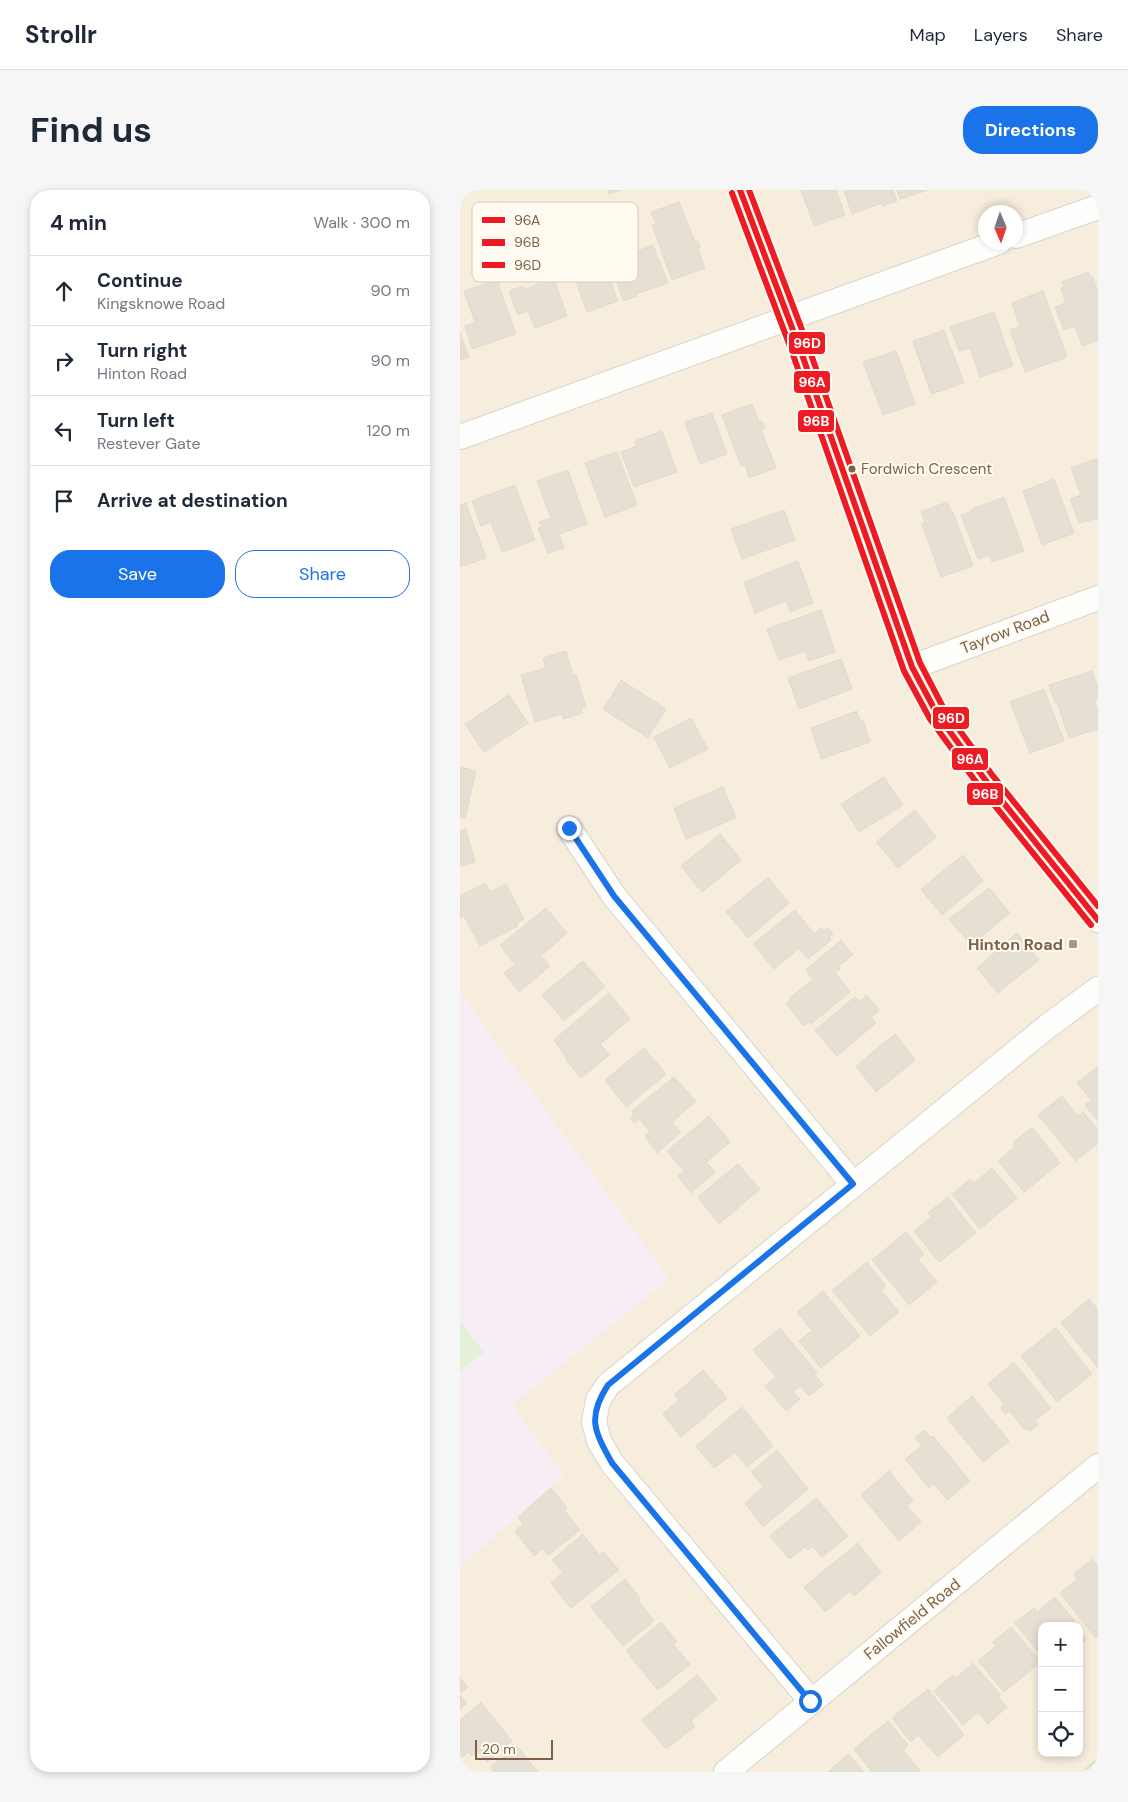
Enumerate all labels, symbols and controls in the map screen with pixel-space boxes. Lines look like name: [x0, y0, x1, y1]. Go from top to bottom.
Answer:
text: Strollr: [25, 19, 97, 50]
text: Map: [910, 23, 946, 47]
text: Layers: [974, 23, 1028, 47]
text: Share: [1056, 23, 1103, 47]
button: Directions: [963, 106, 1098, 154]
text: Find us: [30, 107, 152, 153]
legend: [472, 202, 638, 282]
north arrow: [978, 205, 1023, 250]
text: 4 min: [50, 209, 107, 237]
text: 96A: [514, 211, 540, 229]
text: Walk · 300 m: [313, 212, 410, 233]
text: 96B: [514, 233, 540, 251]
text: 96D: [514, 256, 541, 274]
text: Continue: [97, 268, 183, 293]
icon: ahead: [50, 277, 78, 305]
text: 90 m: [370, 280, 410, 301]
text: Kingsknowe Road: [97, 293, 225, 314]
line badge: 96D: [788, 331, 826, 355]
text: 96D: [793, 334, 821, 352]
text: Turn right: [97, 338, 187, 363]
icon: right: [50, 347, 78, 375]
text: 90 m: [370, 350, 410, 371]
text: Hinton Road: [97, 363, 187, 384]
line badge: 96A: [793, 370, 831, 394]
text: 96A: [798, 373, 826, 391]
text: Turn left: [97, 408, 175, 433]
line badge: 96B: [797, 409, 835, 433]
text: 96B: [803, 412, 829, 430]
icon: left: [50, 417, 78, 445]
text: 120 m: [366, 420, 410, 441]
text: Restever Gate: [97, 433, 201, 454]
place label: Fordwich Crescent: [861, 459, 992, 479]
marker: Fordwich Crescent: [847, 464, 857, 474]
icon: arrive: [50, 487, 78, 515]
text: Arrive at destination: [97, 488, 288, 513]
button: Save: [50, 550, 225, 598]
button: Share: [235, 550, 410, 598]
street label: Tayrow Road: [958, 605, 1052, 659]
line badge: 96D: [932, 706, 970, 730]
text: 96D: [937, 709, 965, 727]
line badge: 96A: [951, 747, 989, 771]
text: 96A: [956, 750, 984, 768]
line badge: 96B: [966, 782, 1004, 806]
text: 96B: [972, 785, 998, 803]
route end: [558, 817, 581, 840]
place label: Hinton Road: [968, 934, 1063, 955]
marker: Hinton Road: [1067, 938, 1079, 950]
street label: Fallowfield Road: [859, 1574, 965, 1664]
map controls: [1038, 1622, 1083, 1757]
button: +: [1038, 1622, 1083, 1667]
button: −: [1038, 1667, 1083, 1712]
route start: [799, 1690, 822, 1713]
button: locate: [1038, 1712, 1083, 1757]
scale bar: [475, 1737, 552, 1760]
text: 20 m: [482, 1740, 516, 1758]

